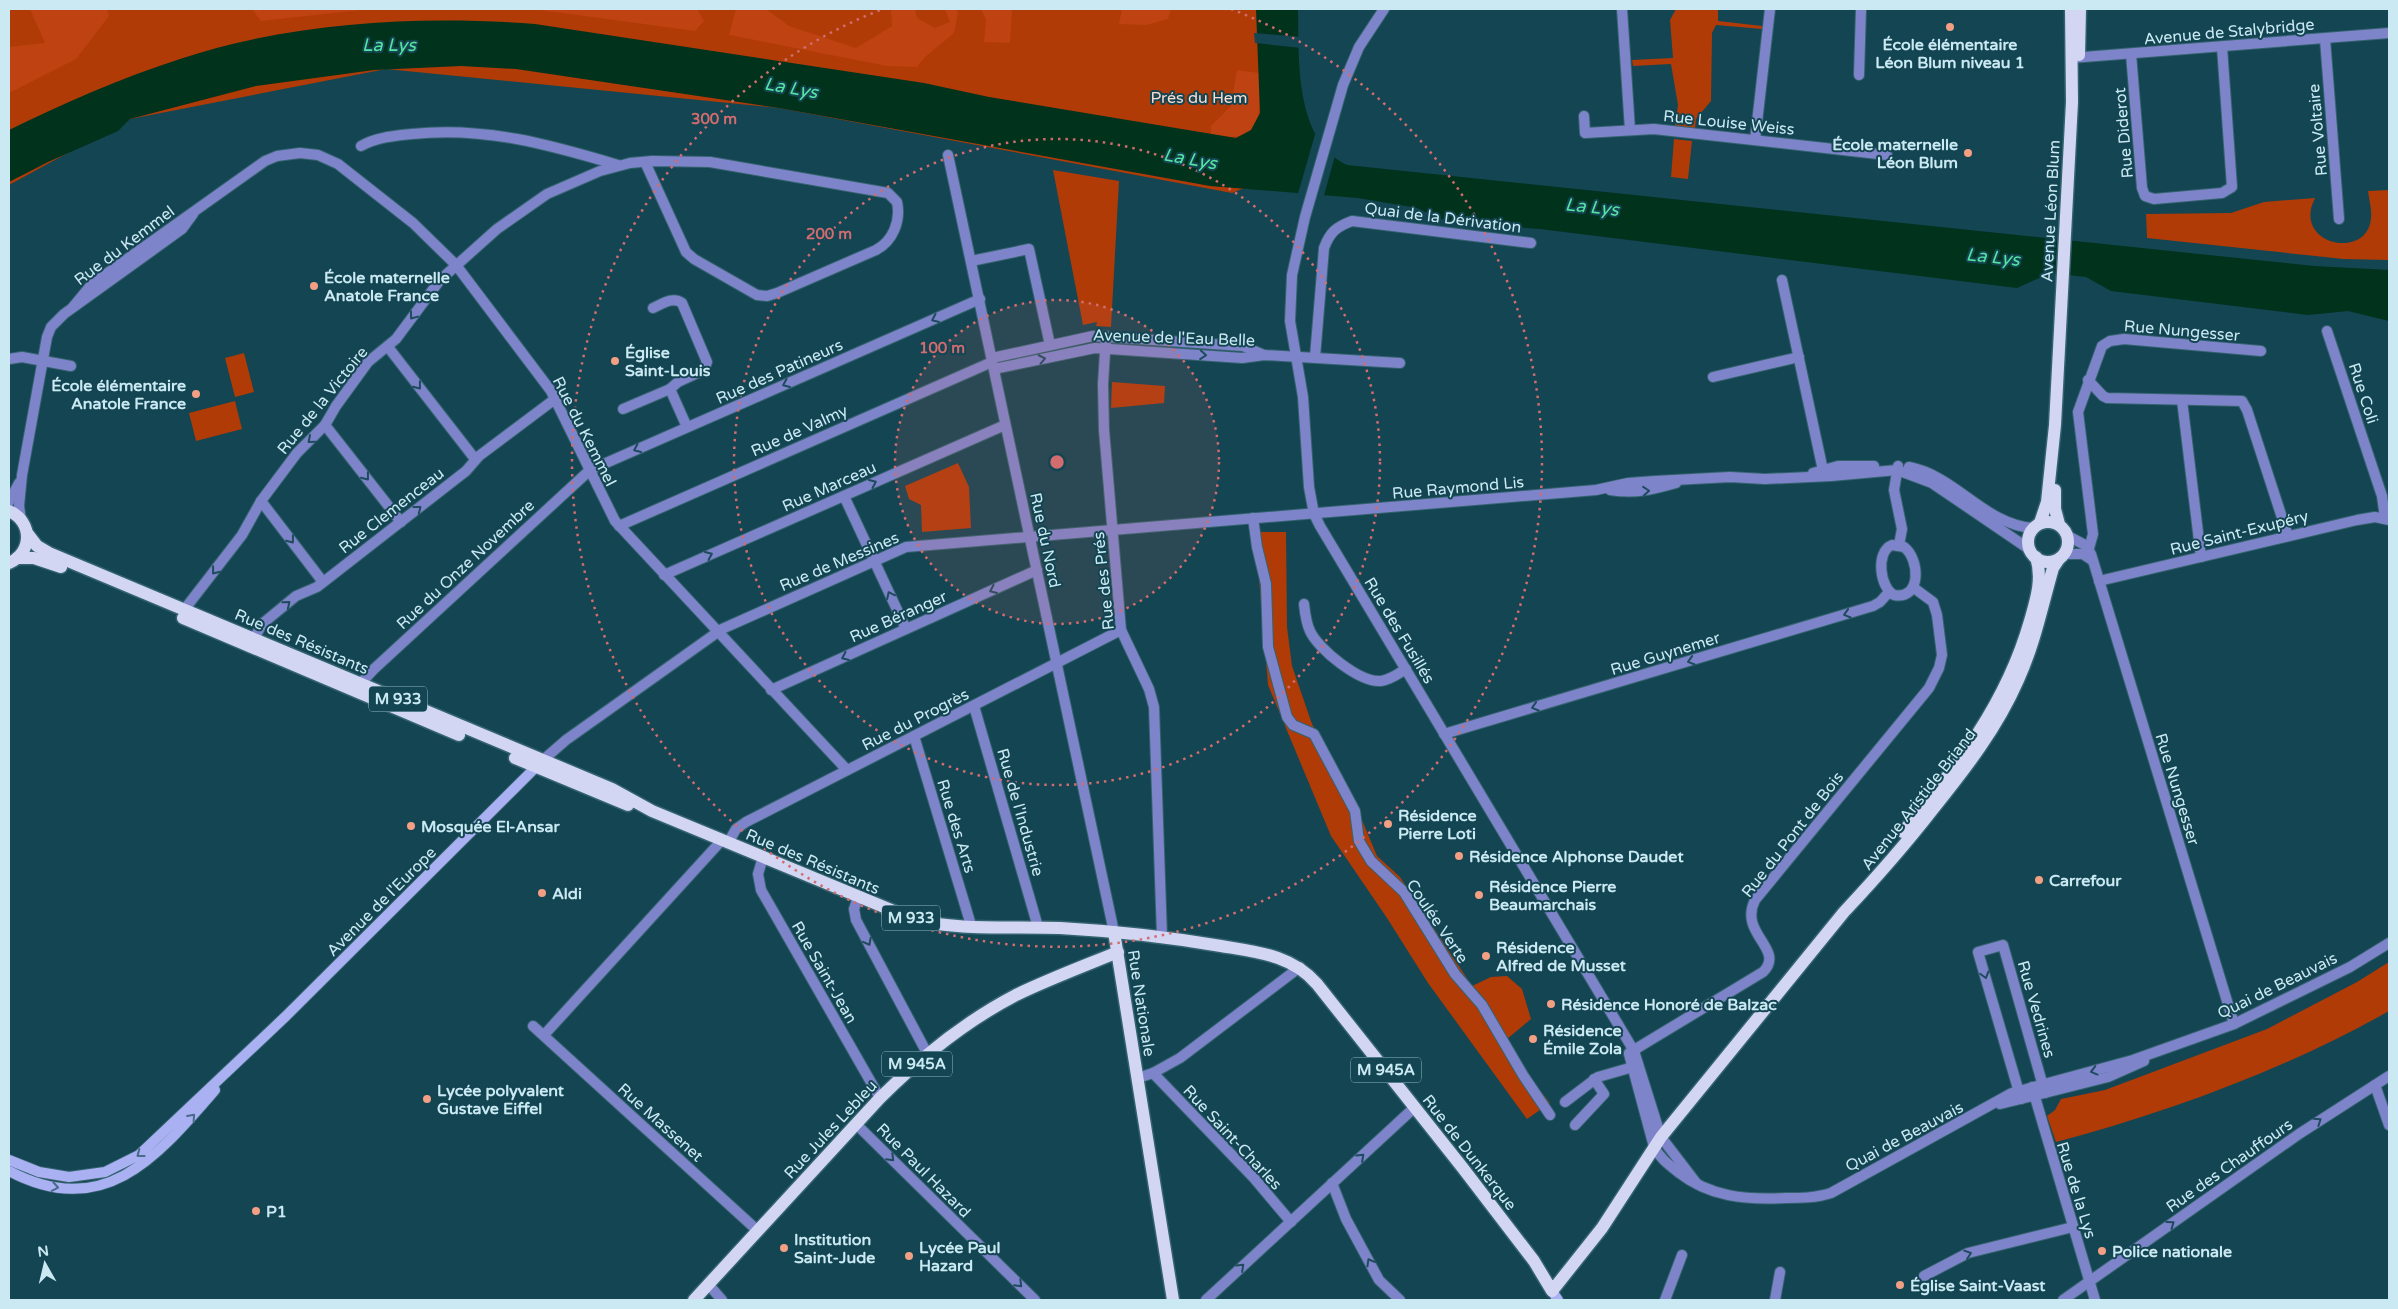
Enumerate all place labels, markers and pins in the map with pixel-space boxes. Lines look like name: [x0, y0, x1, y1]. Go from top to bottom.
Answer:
marker: École élémentaire Léon Blum niveau 1: [1944, 21, 1956, 33]
place label: École élémentaire Léon Blum niveau 1: [1875, 35, 2025, 73]
place label: École maternelle Léon Blum: [1832, 135, 1958, 173]
marker: École maternelle Léon Blum: [1962, 147, 1974, 159]
place label: École maternelle Anatole France: [324, 268, 450, 306]
marker: École maternelle Anatole France: [308, 280, 320, 292]
place label: Église Saint-Louis: [625, 343, 711, 381]
marker: Église Saint-Louis: [609, 355, 621, 367]
place label: École élémentaire Anatole France: [51, 376, 186, 414]
marker: École élémentaire Anatole France: [190, 388, 202, 400]
centre of rings: [1048, 453, 1066, 471]
place label: Résidence Pierre Loti: [1398, 806, 1477, 844]
place label: Mosquée El-Ansar: [421, 817, 561, 837]
marker: Résidence Pierre Loti: [1382, 818, 1394, 830]
marker: Mosquée El-Ansar: [405, 820, 417, 832]
place label: Résidence Alphonse Daudet: [1469, 847, 1684, 867]
marker: Résidence Alphonse Daudet: [1453, 850, 1465, 862]
place label: Carrefour: [2049, 871, 2122, 891]
marker: Carrefour: [2033, 874, 2045, 886]
place label: Résidence Pierre Beaumarchais: [1489, 877, 1616, 915]
place label: Aldi: [552, 884, 582, 904]
marker: Aldi: [536, 887, 548, 899]
marker: Résidence Pierre Beaumarchais: [1473, 889, 1485, 901]
place label: Résidence Alfred de Musset: [1496, 938, 1627, 976]
marker: Résidence Alfred de Musset: [1480, 950, 1492, 962]
place label: Résidence Honoré de Balzac: [1561, 995, 1777, 1015]
marker: Résidence Honoré de Balzac: [1545, 998, 1557, 1010]
place label: Résidence Émile Zola: [1543, 1021, 1622, 1059]
marker: Résidence Émile Zola: [1527, 1033, 1539, 1045]
place label: Lycée polyvalent Gustave Eiffel: [437, 1081, 565, 1119]
marker: Lycée polyvalent Gustave Eiffel: [421, 1093, 433, 1105]
place label: P1: [266, 1202, 287, 1222]
marker: P1: [250, 1205, 262, 1217]
place label: Institution Saint-Jude: [794, 1230, 875, 1268]
place label: Lycée Paul Hazard: [919, 1238, 1000, 1276]
marker: Institution Saint-Jude: [778, 1242, 790, 1254]
place label: Police nationale: [2112, 1242, 2232, 1262]
marker: Police nationale: [2096, 1245, 2108, 1257]
marker: Lycée Paul Hazard: [903, 1250, 915, 1262]
place label: Église Saint-Vaast: [1910, 1276, 2046, 1296]
marker: Église Saint-Vaast: [1894, 1279, 1906, 1291]

